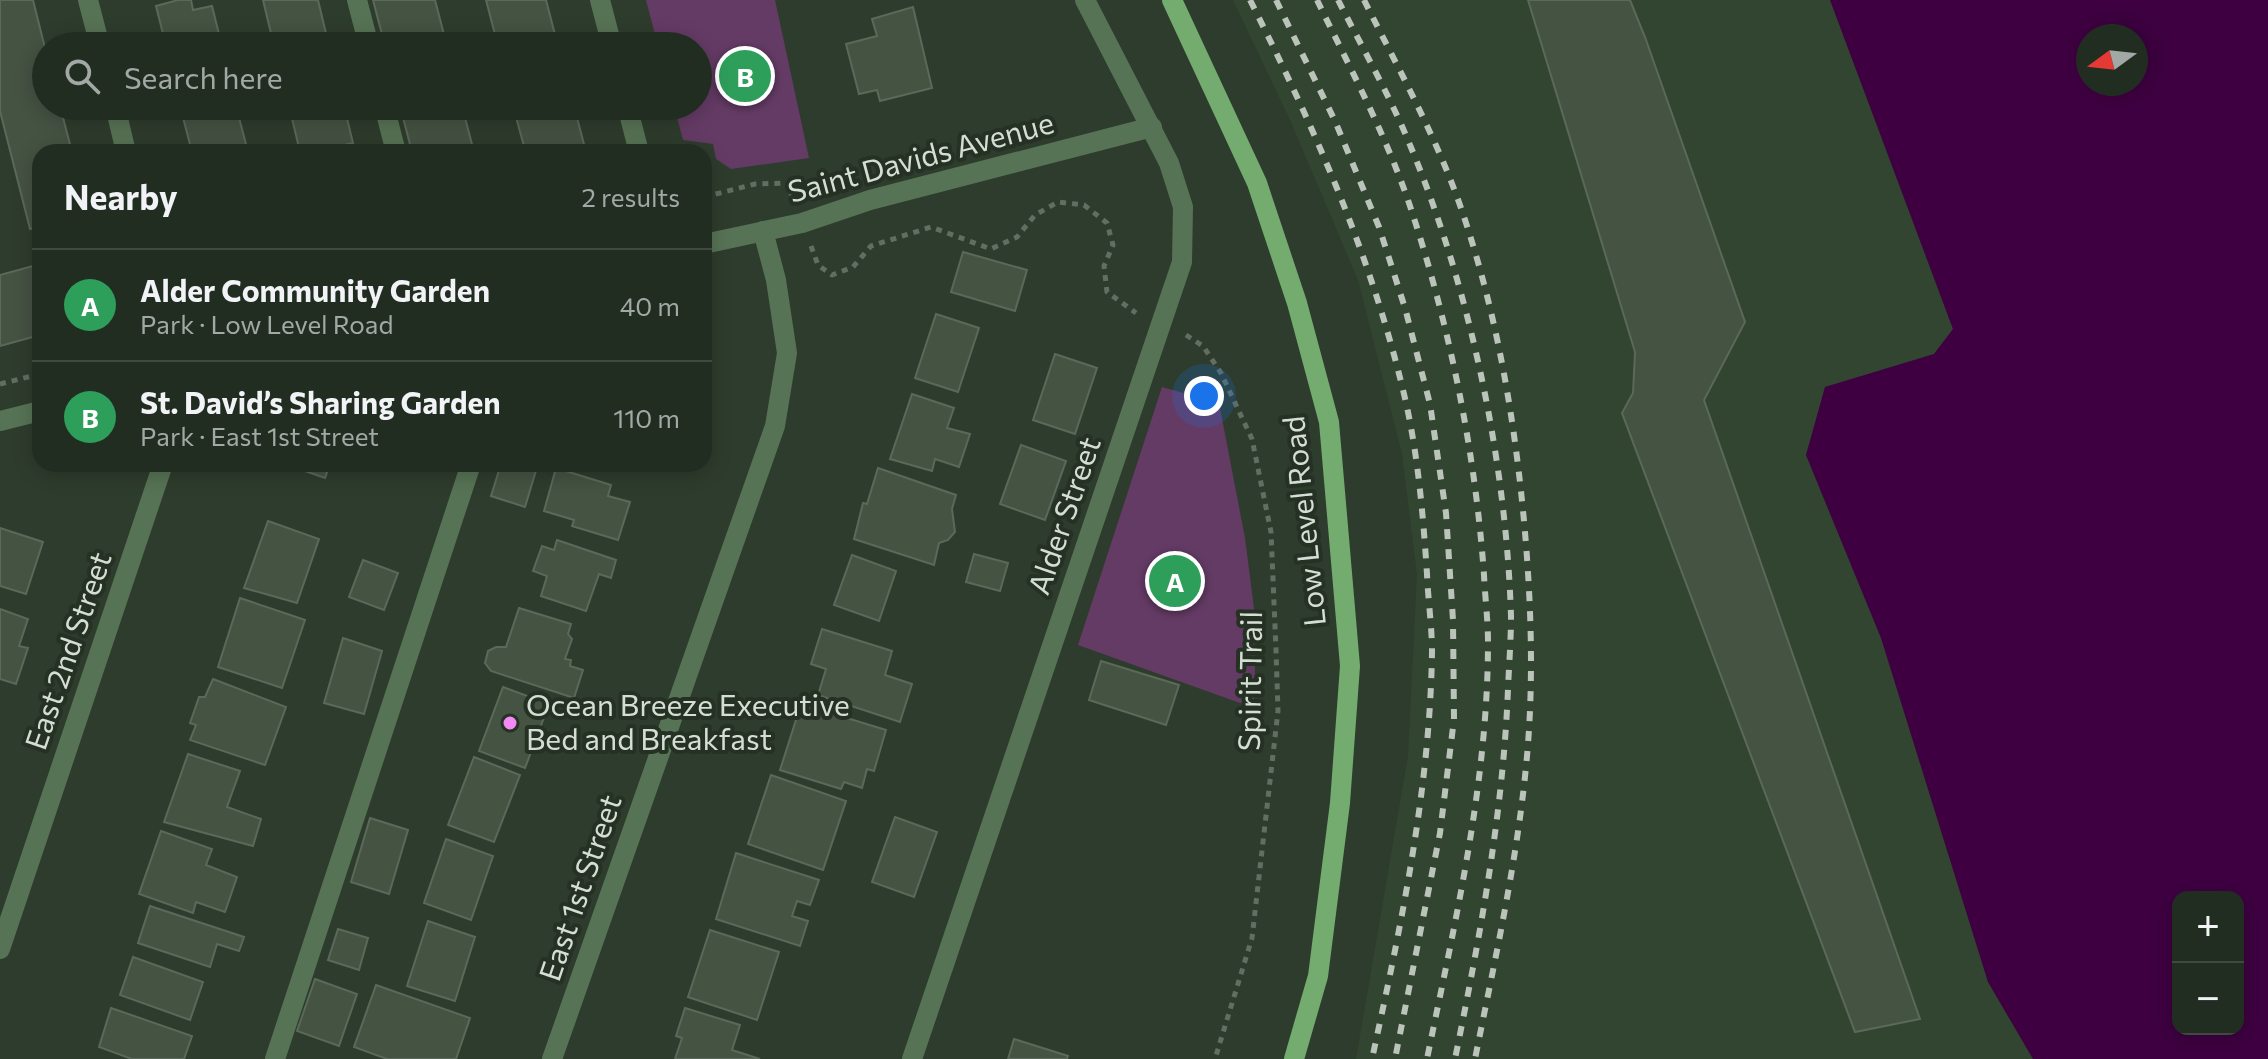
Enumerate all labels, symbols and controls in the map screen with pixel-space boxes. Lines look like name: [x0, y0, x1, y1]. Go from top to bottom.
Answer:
north arrow: [2076, 24, 2148, 96]
search box: [32, 32, 712, 120]
pin: B: [719, 46, 771, 106]
icon: search: [60, 54, 104, 98]
text: Search here: [124, 58, 283, 95]
street label: Saint Davids Avenue: [783, 102, 1057, 209]
text: Nearby: [64, 175, 178, 217]
text: 2 results: [582, 181, 680, 212]
text: Alder Community Garden: [140, 271, 490, 308]
text: A: [81, 290, 99, 321]
text: 40 m: [620, 290, 680, 321]
text: Park · Low Level Road: [140, 308, 393, 339]
your location: [1184, 376, 1224, 416]
text: St. David’s Sharing Garden: [140, 383, 501, 420]
text: B: [81, 402, 99, 433]
text: 110 m: [613, 402, 680, 433]
street label: Low Level Road: [1273, 414, 1332, 628]
text: Park · East 1st Street: [140, 420, 379, 451]
street label: Alder Street: [1018, 432, 1107, 599]
street label: East 2nd Street: [15, 546, 118, 754]
pin: A: [1149, 551, 1201, 611]
street label: Spirit Trail: [1229, 611, 1268, 751]
place label: Ocean Breeze Executive Bed and Breakfast: [526, 685, 850, 756]
marker: Ocean Breeze Executive Bed and Breakfast: [501, 714, 519, 732]
street label: East 1st Street: [530, 789, 628, 985]
map controls: [2172, 891, 2244, 1035]
button: +: [2172, 891, 2244, 963]
button: −: [2172, 963, 2244, 1035]

